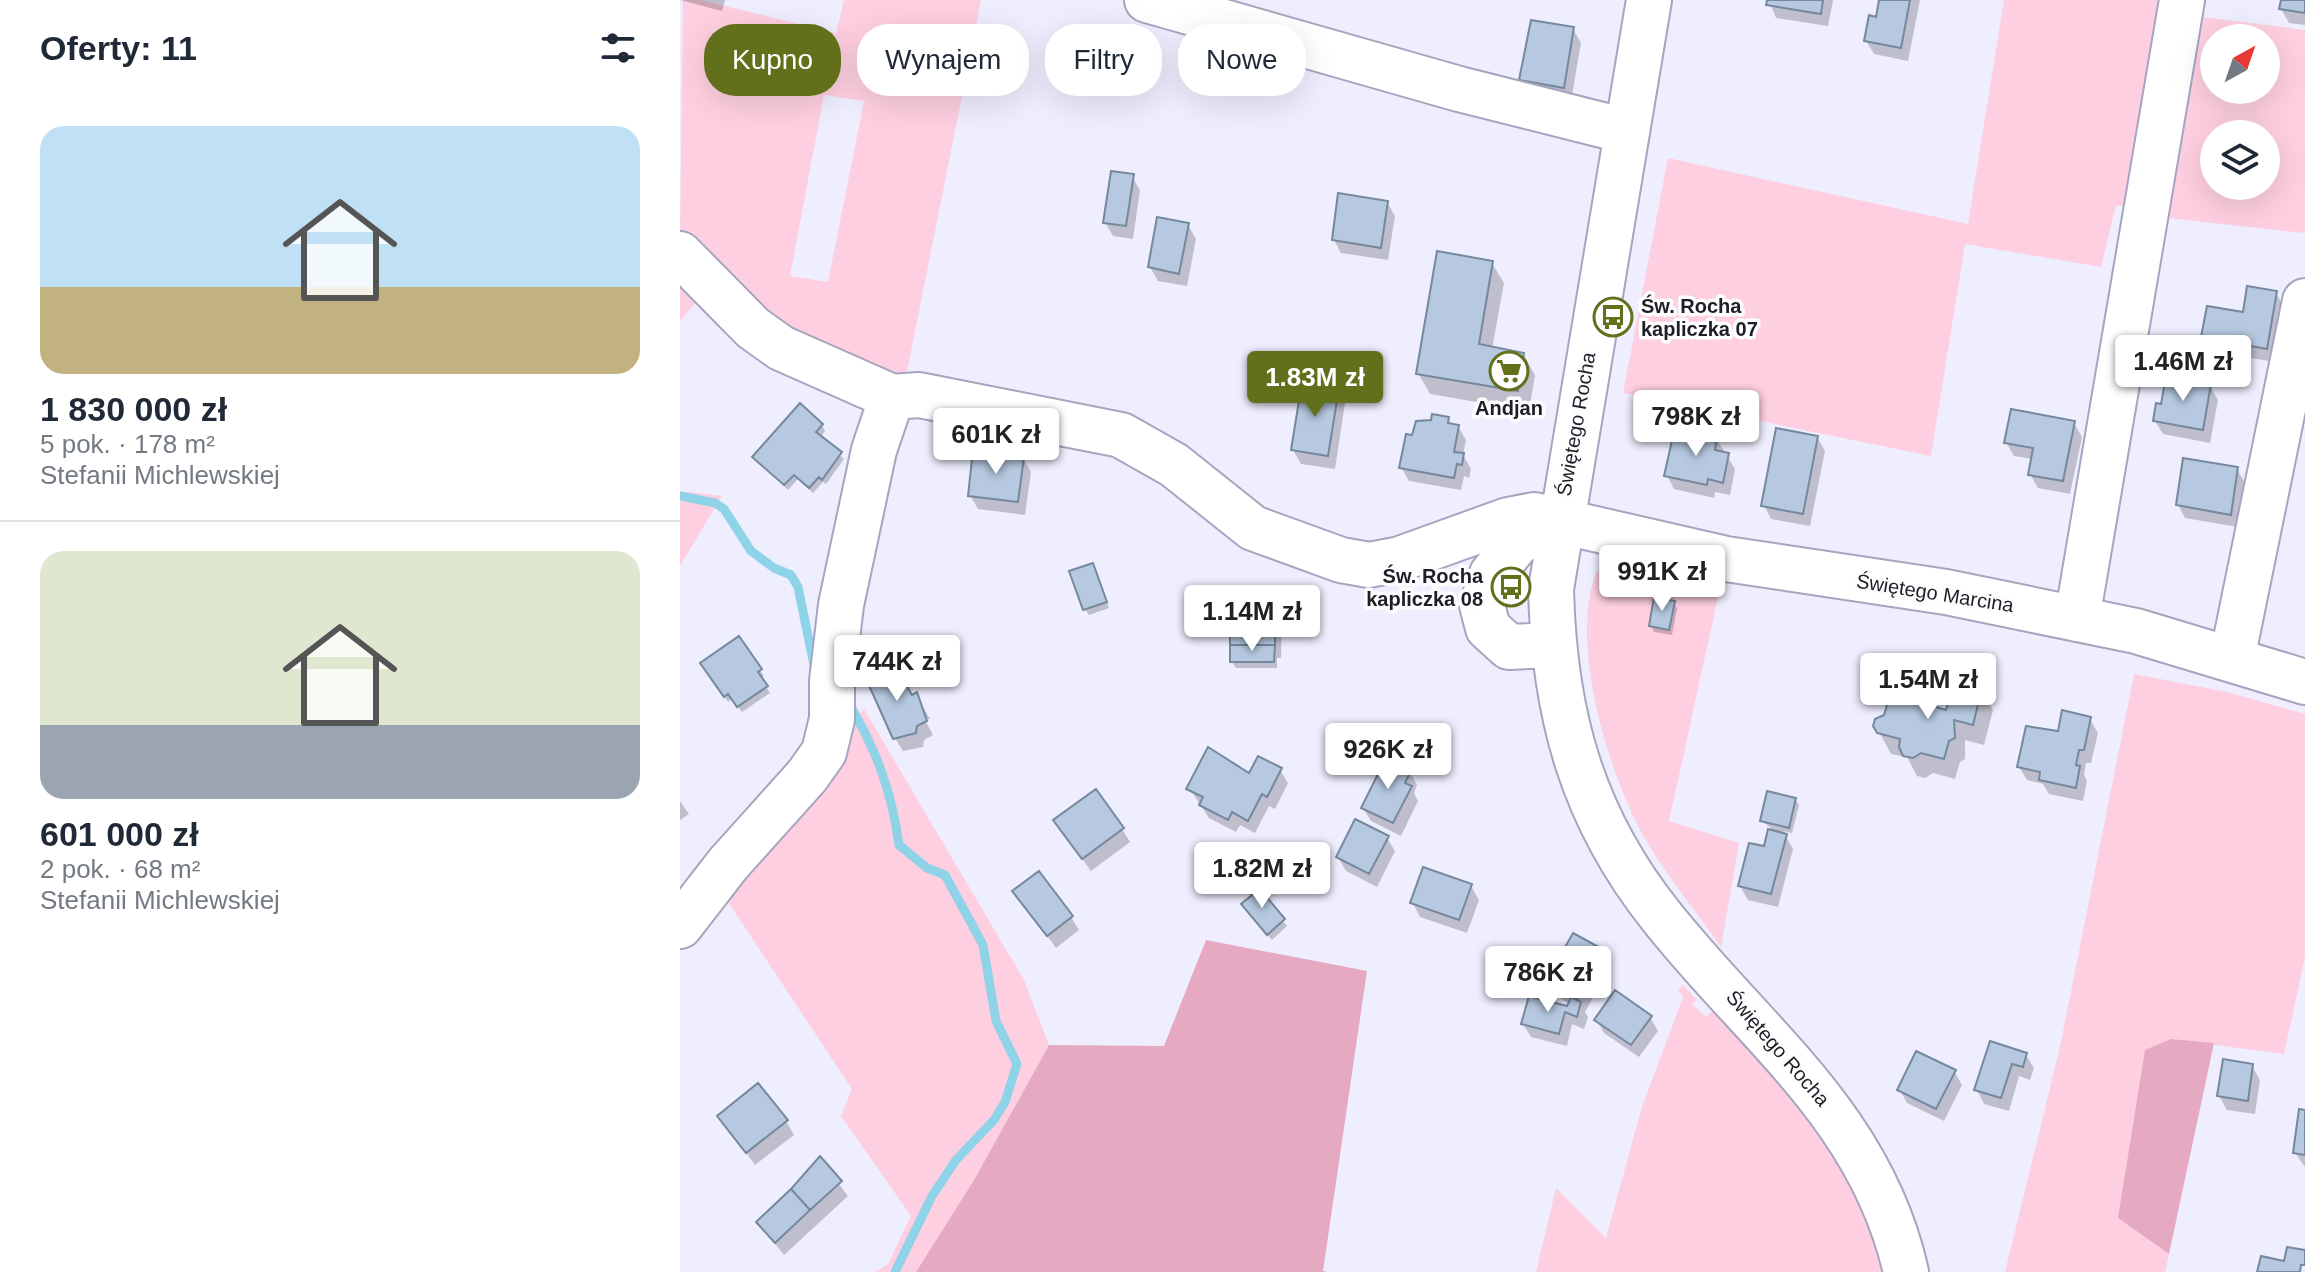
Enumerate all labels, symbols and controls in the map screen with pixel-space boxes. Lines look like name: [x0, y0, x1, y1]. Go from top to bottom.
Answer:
chip: Kupno: [704, 24, 841, 96]
chip: Wynajem: [857, 24, 1029, 96]
chip: Filtry: [1045, 24, 1162, 96]
chip: Nowe: [1178, 24, 1306, 96]
north arrow: [2200, 24, 2280, 104]
map controls: [2200, 24, 2280, 200]
icon: filters: [596, 26, 640, 70]
text: Oferty: 11: [40, 29, 197, 67]
button: layers: [2200, 120, 2280, 200]
icon: home: [268, 178, 412, 322]
place label: Św. Rocha kapliczka 07: [1641, 294, 1758, 340]
bus stop icon: Św. Rocha kapliczka 07: [1592, 296, 1634, 338]
pin: 1.46M zł: [2100, 335, 2266, 403]
text: 1.46M zł: [2133, 346, 2233, 376]
street label: Świętego Rocha: [1552, 349, 1600, 498]
supermarket icon: Andjan: [1488, 350, 1530, 392]
pin: 1.83M zł: [1232, 351, 1398, 419]
text: 1.83M zł: [1265, 362, 1365, 392]
text: 1 830 000 zł: [40, 390, 227, 428]
pin: 798K zł: [1622, 390, 1770, 458]
place label: Andjan: [1475, 397, 1543, 419]
text: 798K zł: [1651, 401, 1741, 431]
pin: 601K zł: [922, 408, 1070, 476]
text: 601K zł: [951, 419, 1041, 449]
text: 5 pok. · 178 m²: [40, 429, 215, 459]
text: Stefanii Michlewskiej: [40, 460, 280, 490]
pin: 991K zł: [1588, 545, 1736, 613]
text: 991K zł: [1617, 556, 1707, 586]
place label: Św. Rocha kapliczka 08: [1366, 564, 1484, 610]
bus stop icon: Św. Rocha kapliczka 08: [1490, 566, 1532, 608]
street label: Świętego Marcina: [1855, 569, 2016, 616]
pin: 1.14M zł: [1169, 585, 1335, 653]
text: 1.14M zł: [1202, 596, 1302, 626]
icon: home: [268, 603, 412, 747]
pin: 744K zł: [823, 635, 971, 703]
text: 744K zł: [852, 646, 942, 676]
pin: 1.54M zł: [1845, 653, 2011, 721]
text: 1.54M zł: [1878, 664, 1978, 694]
pin: 926K zł: [1314, 723, 1462, 791]
text: 926K zł: [1343, 734, 1433, 764]
text: 601 000 zł: [40, 815, 199, 853]
pin: 1.82M zł: [1179, 842, 1345, 910]
text: 1.82M zł: [1212, 853, 1312, 883]
text: 2 pok. · 68 m²: [40, 854, 200, 884]
text: Stefanii Michlewskiej: [40, 885, 280, 915]
pin: 786K zł: [1474, 946, 1622, 1014]
text: 786K zł: [1503, 957, 1593, 987]
street label: Świętego Rocha: [1722, 985, 1835, 1111]

